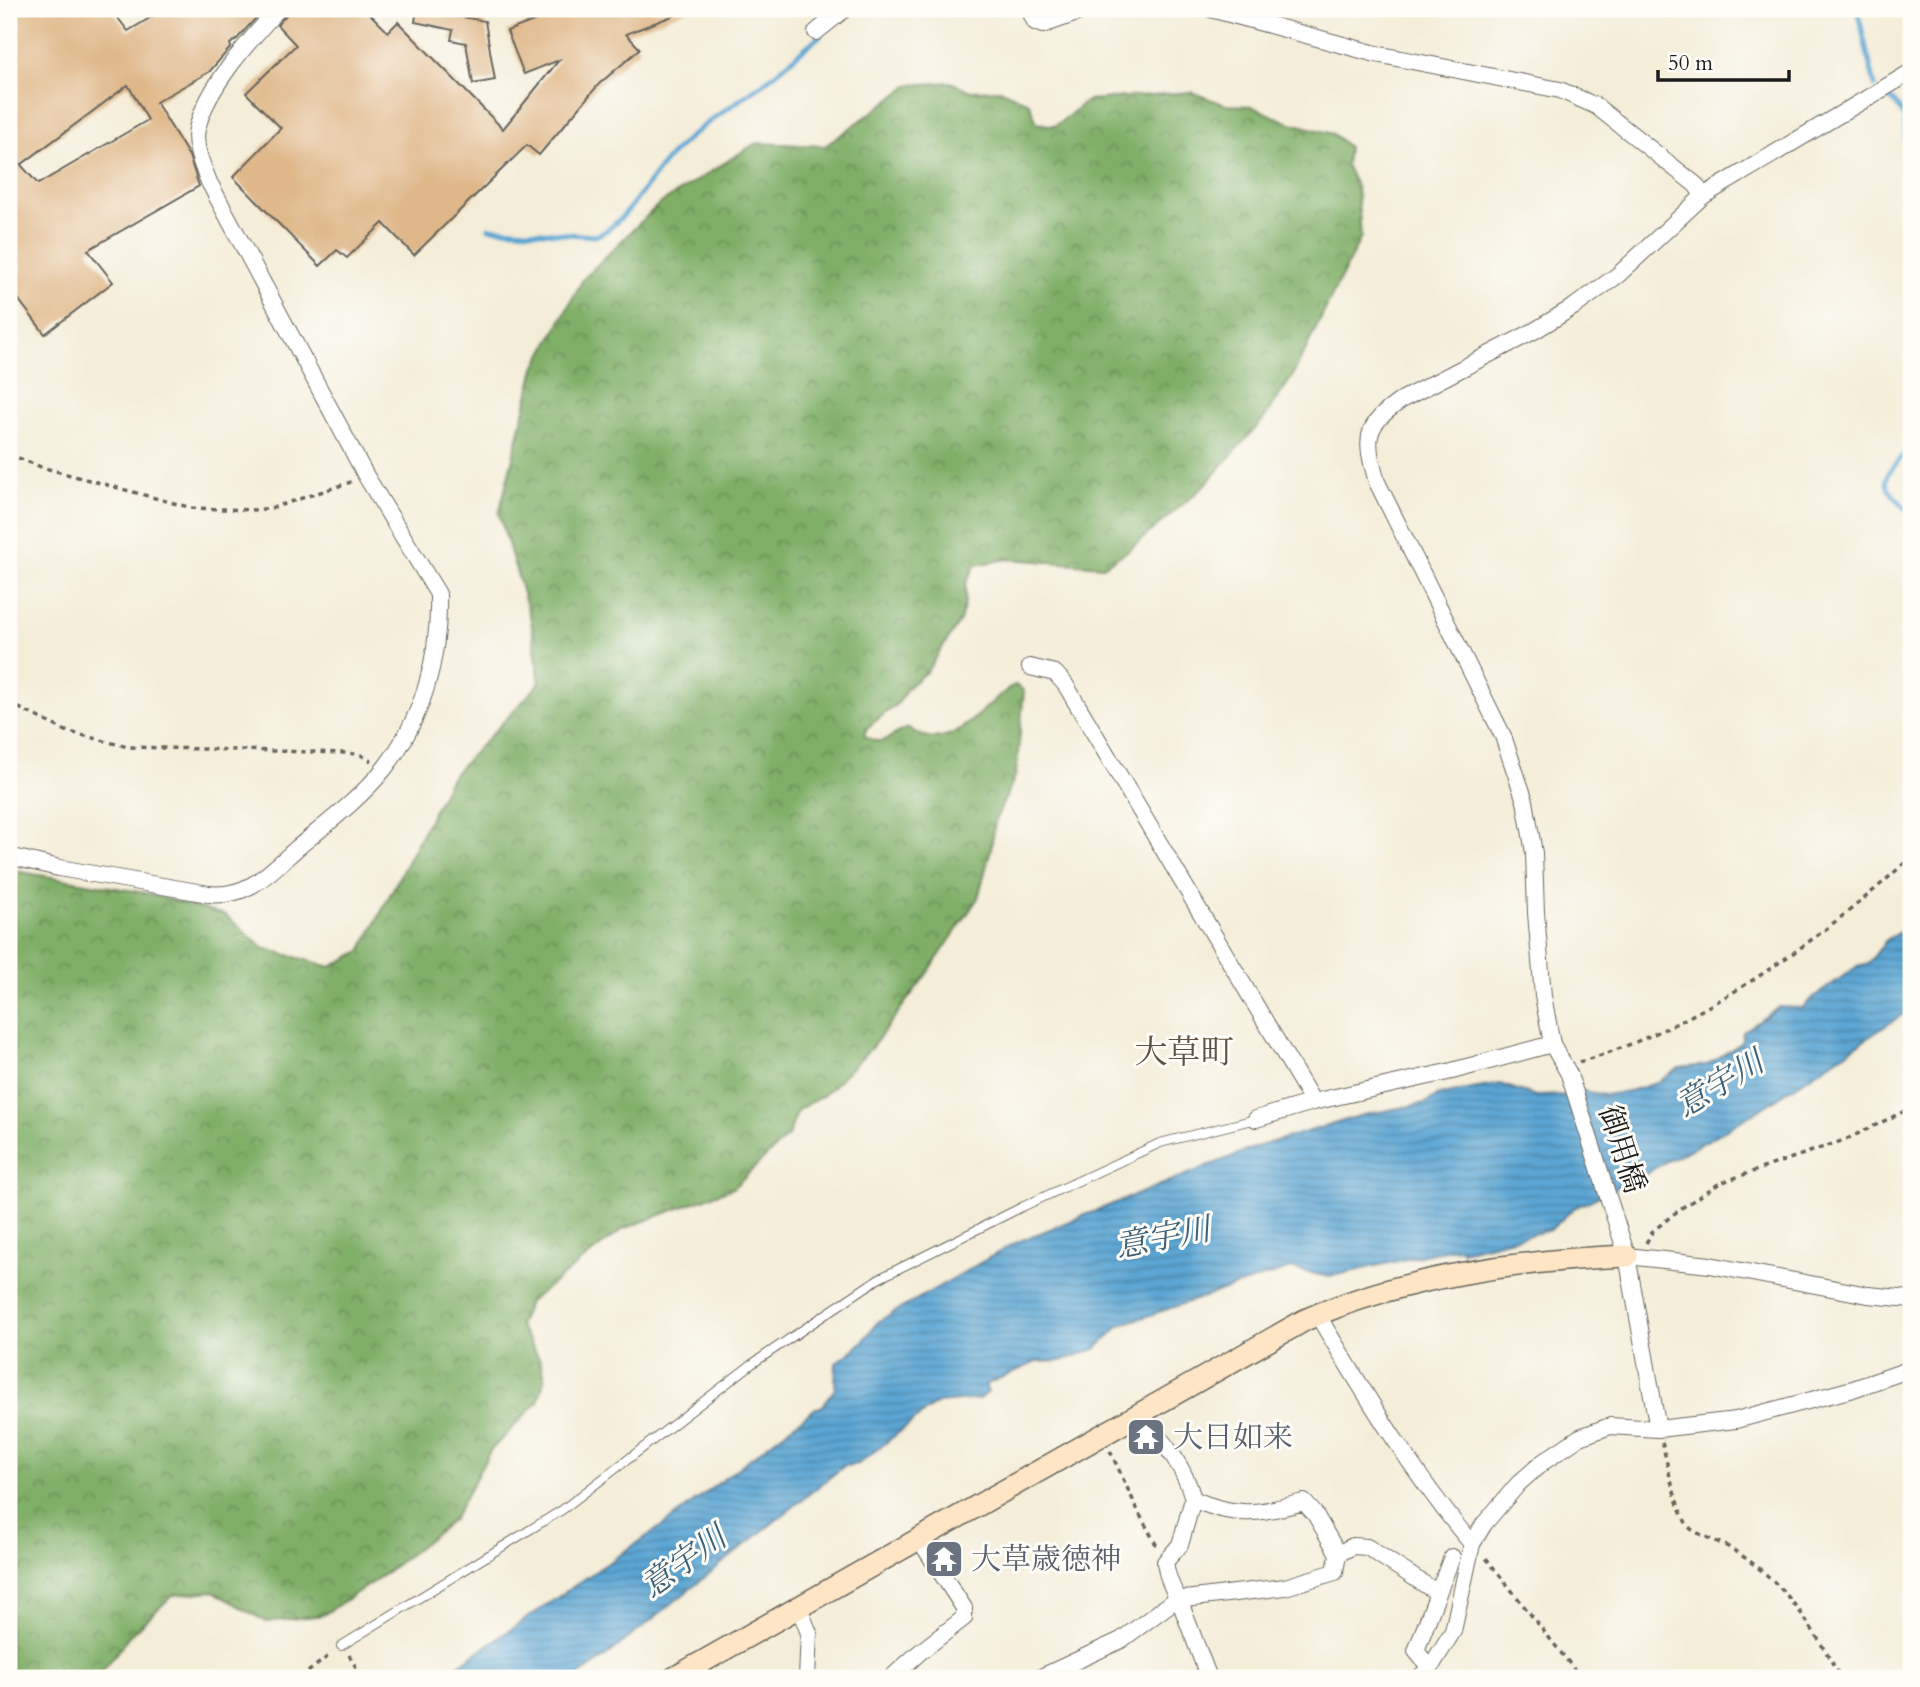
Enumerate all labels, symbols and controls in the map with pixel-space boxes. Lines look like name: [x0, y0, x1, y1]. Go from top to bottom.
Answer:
scale bar: [1658, 38, 1789, 82]
text: 50 m: [1668, 49, 1713, 78]
district label: 大草町: [1135, 1030, 1234, 1075]
water label: 意宇川: [1668, 1039, 1775, 1128]
street label: 御用橋: [1589, 1100, 1655, 1198]
water label: 意宇川: [1112, 1207, 1217, 1269]
temple icon: 大日如来: [1125, 1416, 1167, 1458]
place label: 大日如来: [1173, 1417, 1293, 1458]
water label: 意宇川: [632, 1514, 738, 1608]
temple icon: 大草歳徳神: [923, 1538, 965, 1580]
place label: 大草歳徳神: [971, 1539, 1121, 1580]

